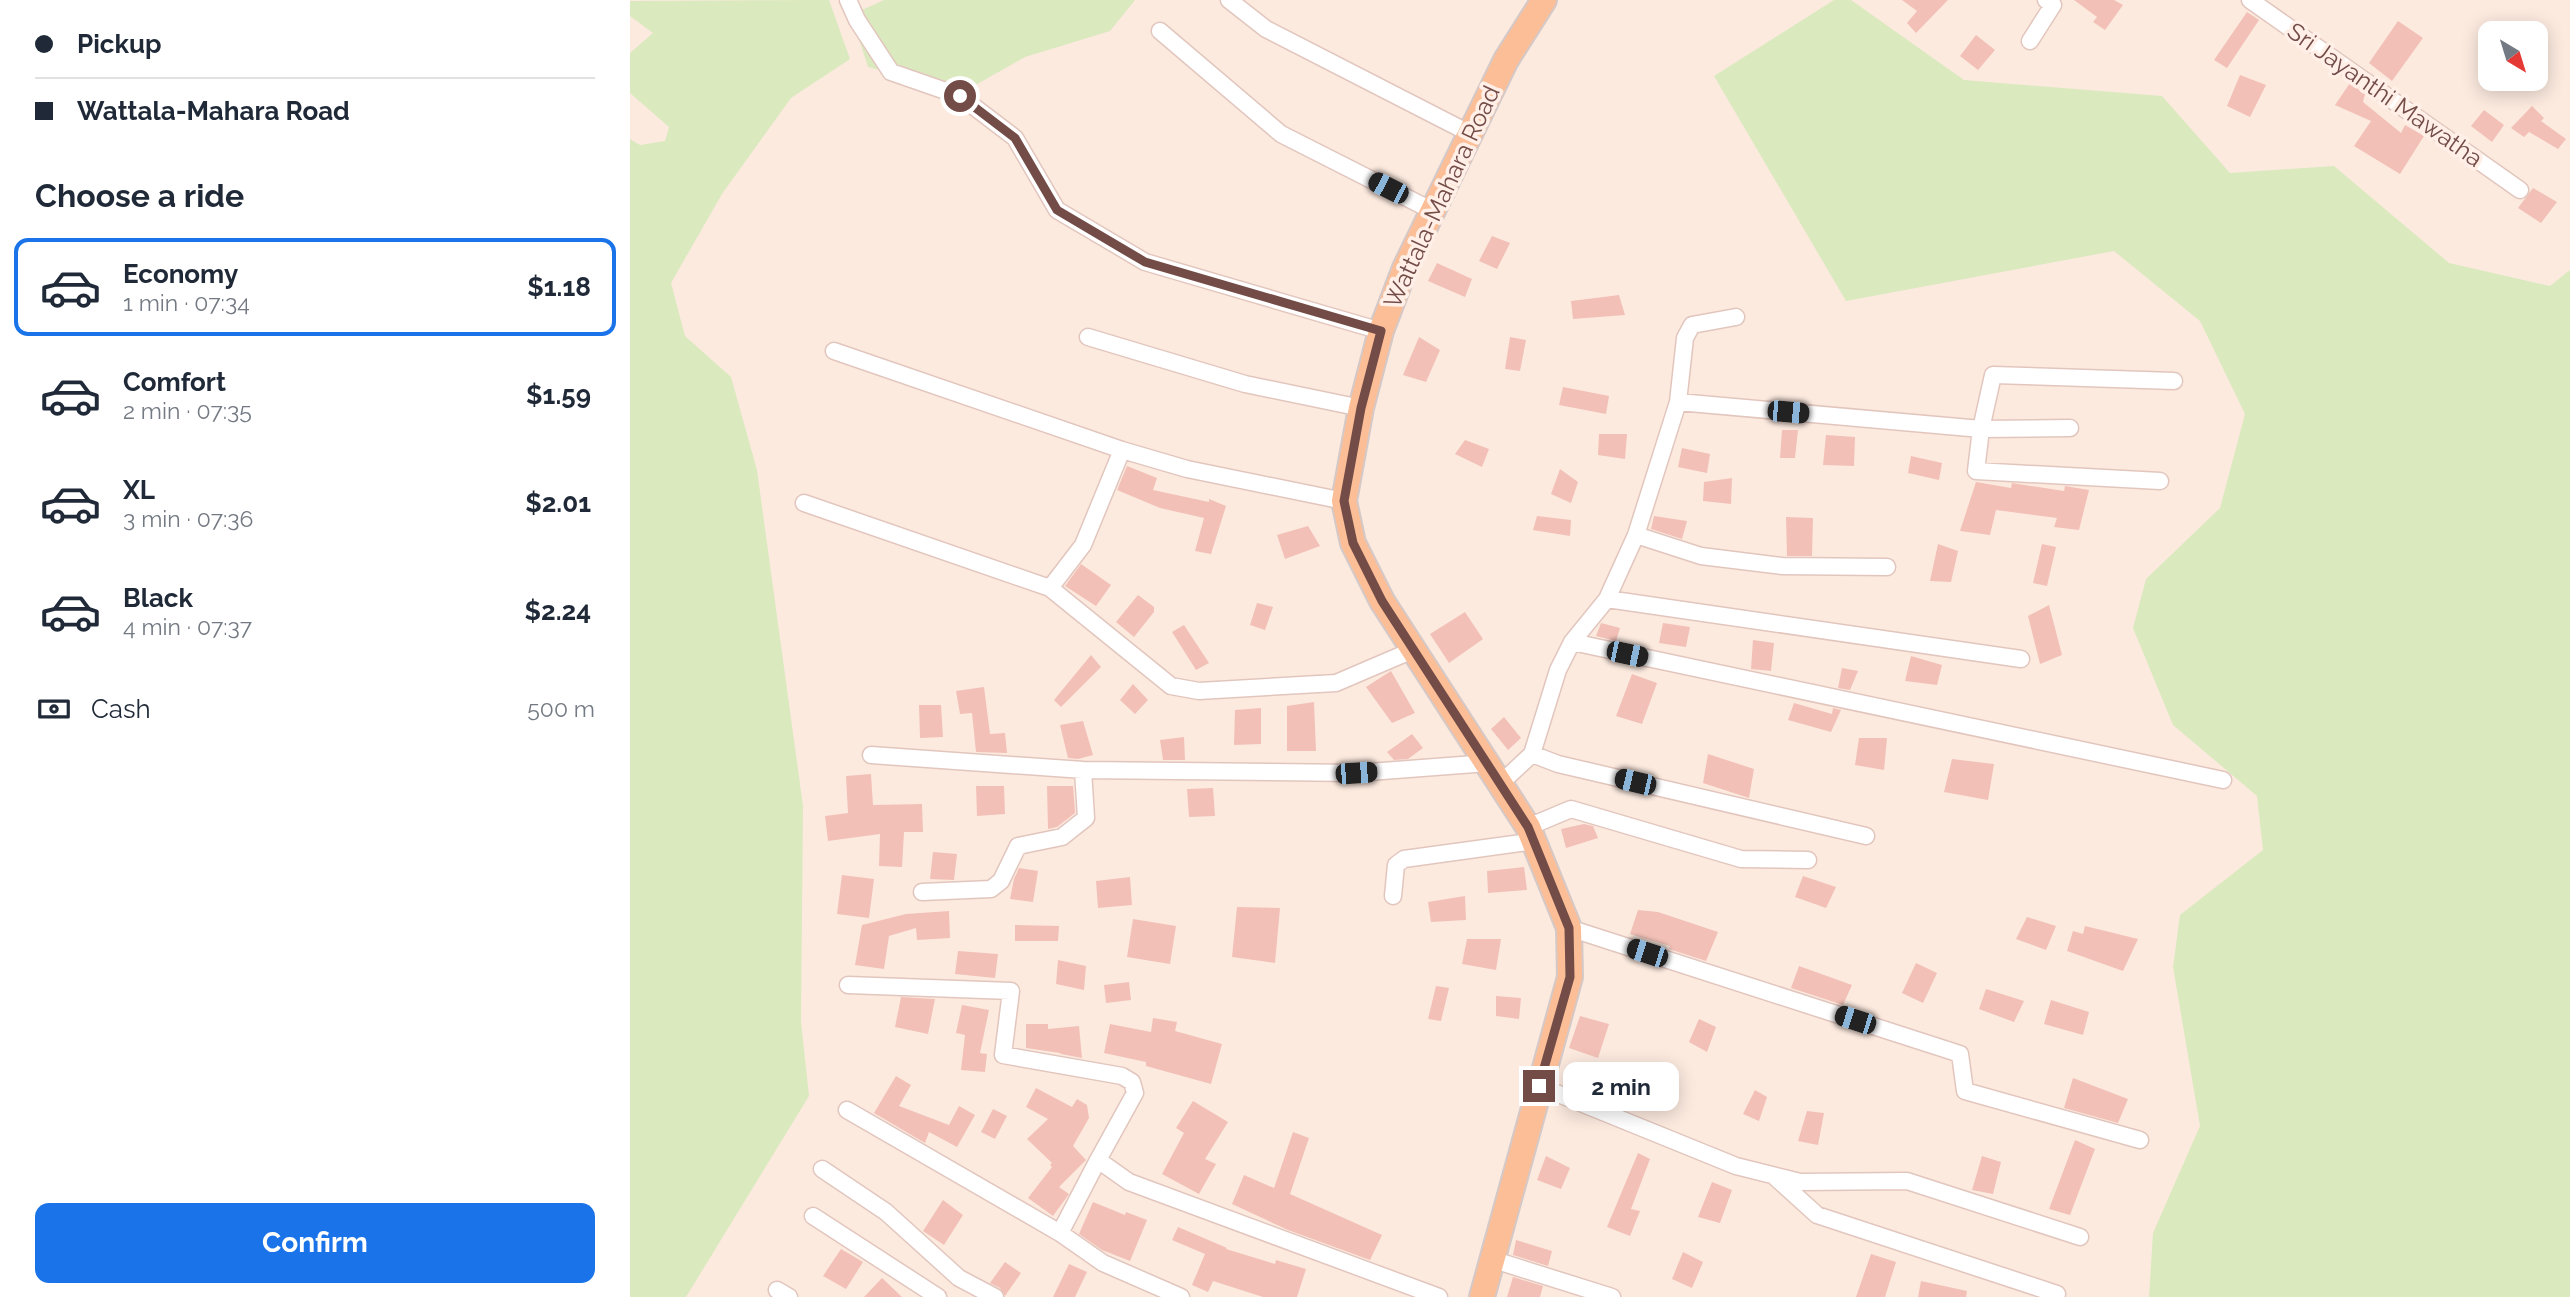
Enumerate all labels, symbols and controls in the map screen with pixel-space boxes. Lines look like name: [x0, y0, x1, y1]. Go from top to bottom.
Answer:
street label: Sri Jayanthi Mawatha: [2282, 16, 2488, 173]
north arrow: [2478, 21, 2548, 91]
map controls: [2478, 21, 2548, 91]
text: Pickup: [77, 29, 162, 59]
route start: [944, 80, 976, 112]
street label: Wattala-Mahara Road: [1377, 81, 1506, 313]
text: Wattala-Mahara Road: [77, 96, 350, 126]
car: [1365, 169, 1412, 207]
text: Choose a ride: [35, 177, 244, 214]
icon: car: [39, 256, 102, 319]
text: Economy: [123, 259, 238, 289]
text: $1.18: [527, 272, 591, 302]
text: 1 min · 07:34: [123, 289, 250, 316]
icon: car: [39, 364, 102, 427]
text: Comfort: [123, 367, 226, 397]
text: $1.59: [526, 380, 591, 410]
text: 2 min · 07:35: [123, 397, 252, 424]
car: [1767, 400, 1810, 424]
icon: car: [39, 472, 102, 535]
text: XL: [123, 475, 155, 505]
text: $2.01: [525, 488, 591, 518]
text: 3 min · 07:36: [123, 505, 253, 532]
icon: car: [39, 580, 102, 643]
text: Black: [123, 583, 193, 613]
text: $2.24: [524, 596, 591, 626]
text: 4 min · 07:37: [123, 613, 252, 640]
car: [1605, 639, 1650, 669]
icon: cash: [35, 690, 73, 728]
text: Cash: [91, 694, 151, 724]
text: 500 m: [527, 695, 595, 722]
car: [1335, 761, 1378, 785]
car: [1613, 767, 1658, 797]
car: [1624, 937, 1671, 969]
car: [1832, 1004, 1879, 1036]
callout: 2 min: [1564, 1062, 1679, 1110]
route end: [1523, 1070, 1555, 1102]
text: 2 min: [1591, 1073, 1651, 1100]
button: Confirm: [35, 1203, 595, 1283]

